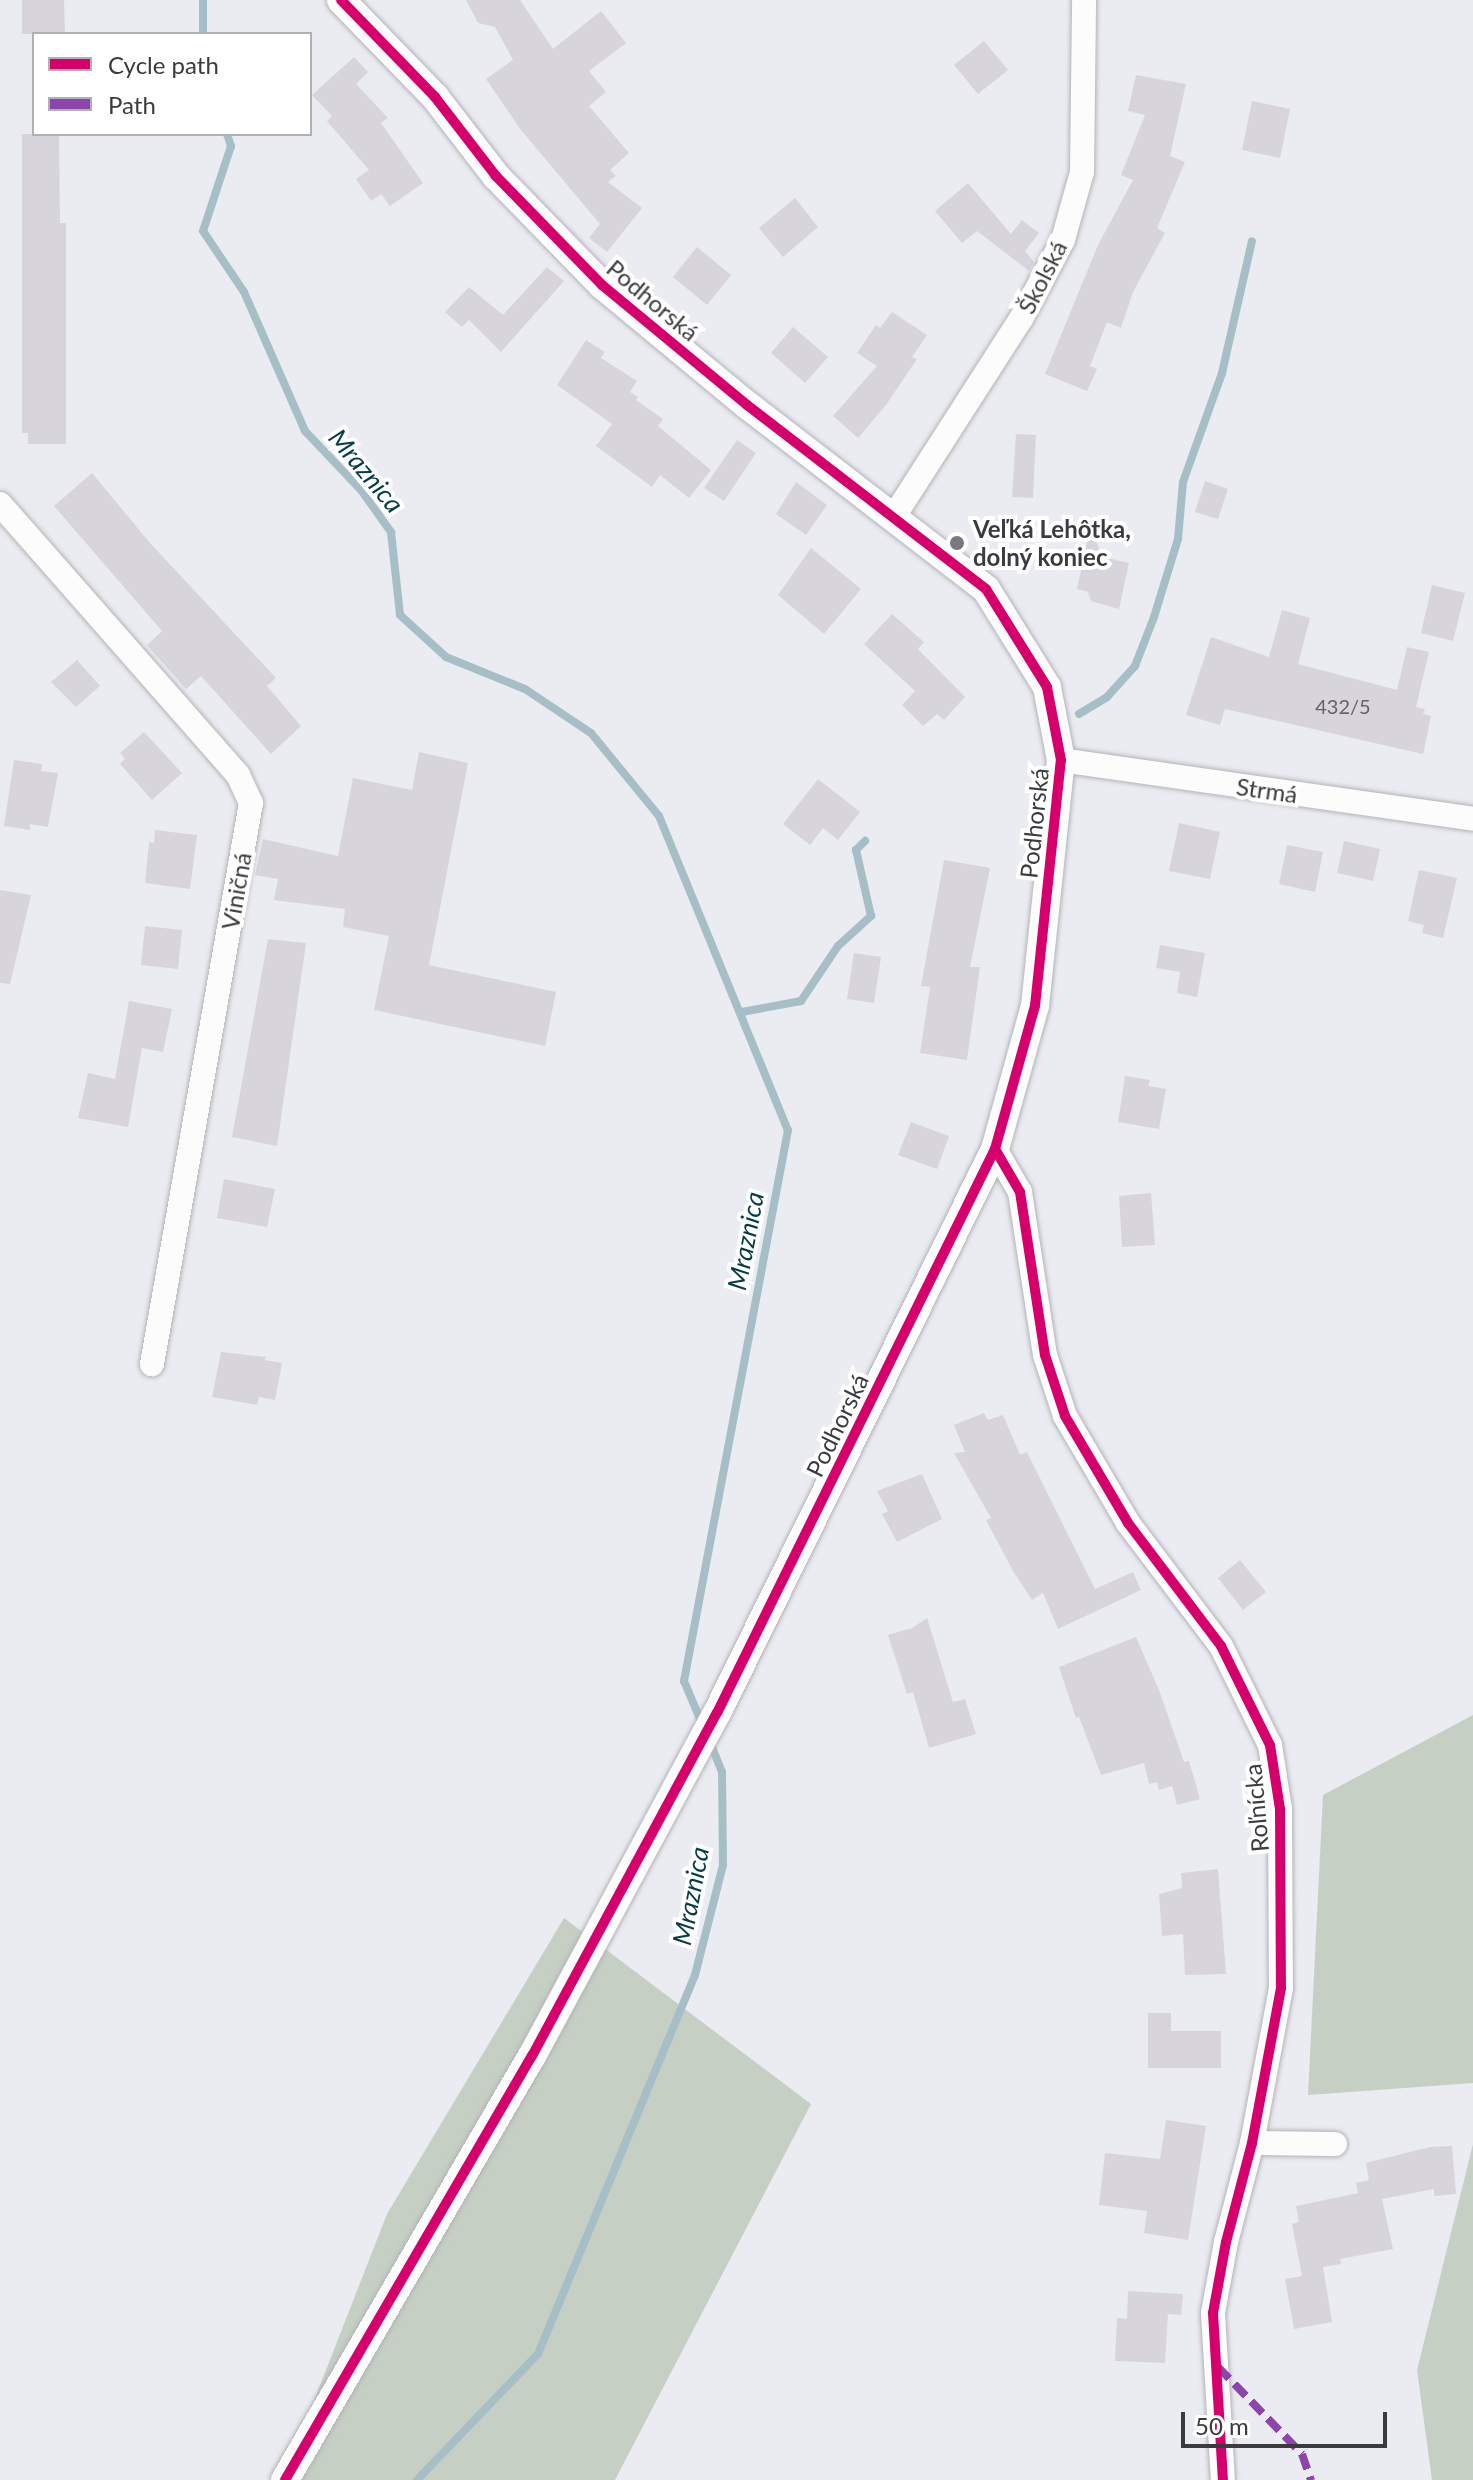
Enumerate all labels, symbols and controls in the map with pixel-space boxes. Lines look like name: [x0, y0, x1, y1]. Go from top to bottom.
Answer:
legend: [32, 32, 312, 136]
text: Cycle path: [108, 50, 219, 79]
text: Path: [108, 90, 156, 119]
street label: Školská: [1011, 236, 1073, 318]
street label: Podhorská: [601, 253, 705, 347]
water label: Mraznica: [322, 423, 410, 519]
place label: Veľká Lehôtka, dolný koniec: [973, 515, 1131, 571]
marker: Veľká Lehôtka, dolný koniec: [948, 534, 966, 552]
house number: 432/5: [1315, 694, 1371, 718]
street label: Podhorská: [1014, 766, 1054, 880]
street label: Strmá: [1235, 771, 1299, 809]
street label: Viničná: [215, 850, 257, 932]
water label: Mraznica: [721, 1189, 771, 1293]
street label: Podhorská: [800, 1369, 874, 1481]
street label: Roľnícka: [1238, 1763, 1274, 1853]
water label: Mraznica: [666, 1844, 716, 1948]
scale bar: [1185, 2396, 1391, 2446]
text: 50 m: [1195, 2411, 1249, 2440]

